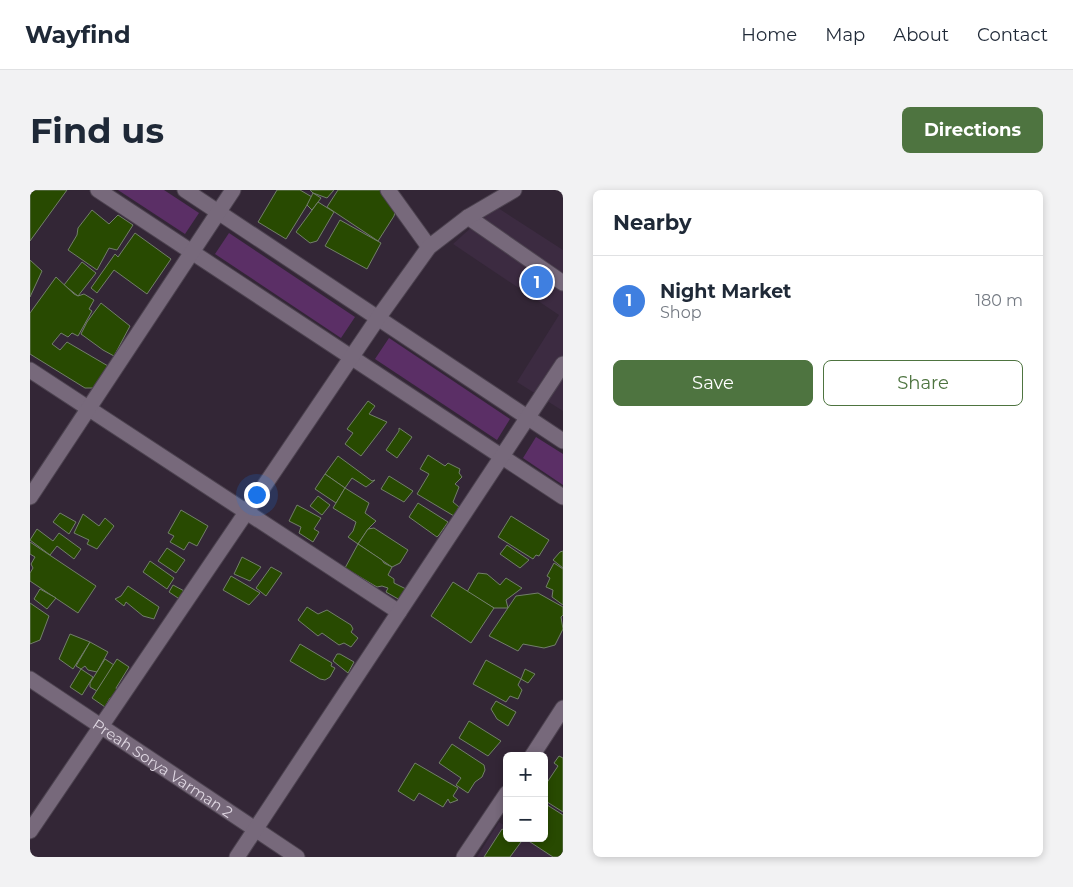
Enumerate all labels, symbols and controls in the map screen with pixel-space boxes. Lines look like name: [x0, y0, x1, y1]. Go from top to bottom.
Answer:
text: Wayfind: [25, 20, 131, 49]
text: Home: [741, 24, 797, 46]
text: Map: [825, 24, 865, 46]
text: About: [893, 24, 949, 46]
text: Contact: [977, 24, 1048, 46]
button: Directions: [902, 107, 1043, 153]
text: Find us: [30, 109, 164, 152]
text: Nearby: [613, 210, 692, 235]
pin: 1: [521, 263, 553, 301]
text: Night Market: [660, 280, 791, 303]
text: 1: [626, 291, 632, 310]
text: 180 m: [975, 291, 1023, 310]
text: Shop: [660, 303, 702, 322]
button: Save: [613, 360, 813, 406]
button: Share: [823, 360, 1023, 406]
your location: [244, 482, 270, 508]
street label: Preah Sorya Varman 2: [89, 714, 237, 821]
map controls: [503, 752, 548, 842]
button: +: [503, 752, 548, 797]
button: −: [503, 797, 548, 842]

